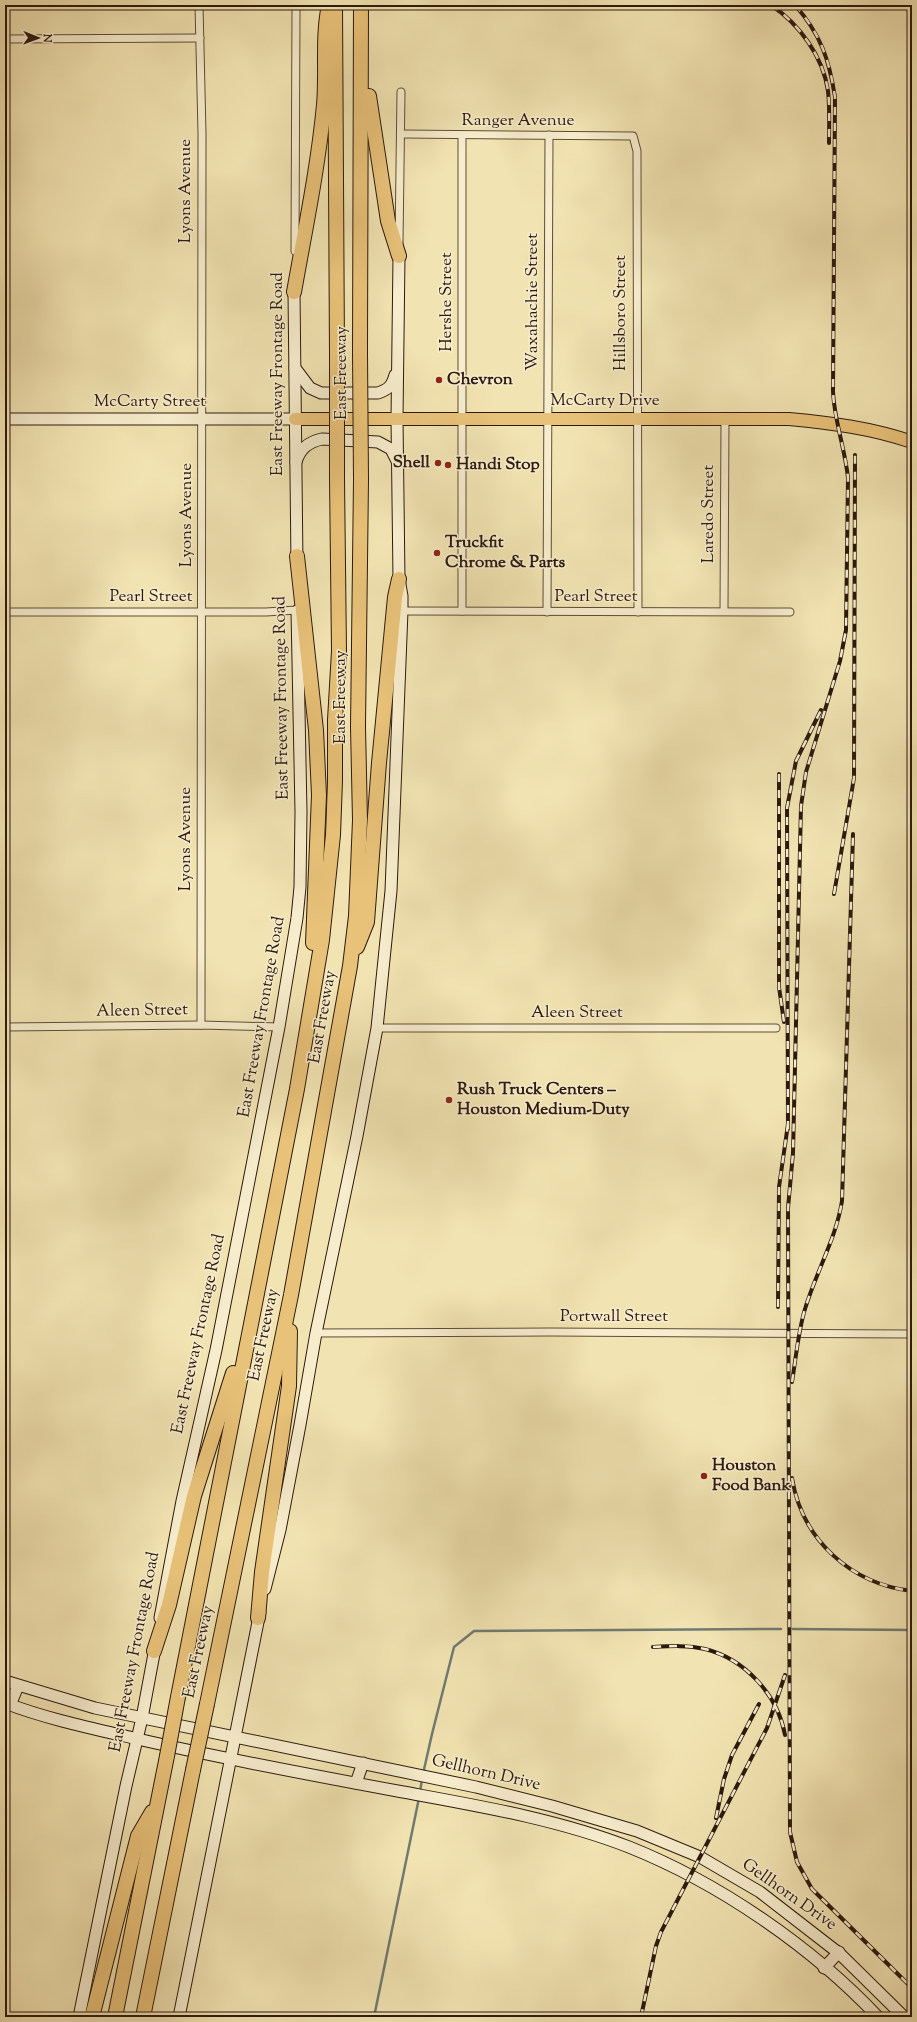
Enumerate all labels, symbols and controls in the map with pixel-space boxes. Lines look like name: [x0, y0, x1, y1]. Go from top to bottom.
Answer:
north arrow: [18, 18, 58, 58]
text: N: [39, 33, 55, 43]
street label: Ranger Avenue: [462, 109, 574, 133]
street label: Lyons Avenue: [174, 139, 198, 243]
street label: Waxahachie Street: [521, 233, 545, 371]
street label: Hershe Street: [435, 252, 459, 352]
street label: Hillsboro Street: [609, 255, 633, 371]
street label: East Freeway Frontage Road: [266, 272, 290, 476]
street label: East Freeway: [330, 325, 354, 420]
place label: Chevron: [447, 368, 514, 392]
marker: Chevron: [434, 375, 444, 385]
street label: McCarty Drive: [550, 389, 660, 413]
street label: McCarty Street: [94, 390, 206, 414]
place label: Shell: [393, 451, 430, 475]
place label: Handi Stop: [456, 453, 540, 477]
marker: Shell: [433, 458, 443, 468]
marker: Handi Stop: [443, 460, 453, 470]
street label: Lyons Avenue: [175, 463, 199, 567]
street label: Laredo Street: [697, 465, 721, 563]
place label: Truckfit Chrome & Parts: [445, 531, 565, 575]
marker: Truckfit Chrome & Parts: [432, 548, 442, 558]
street label: Pearl Street: [110, 585, 193, 609]
street label: Pearl Street: [555, 585, 638, 609]
street label: East Freeway Frontage Road: [268, 595, 296, 800]
street label: East Freeway: [329, 649, 353, 744]
street label: Lyons Avenue: [174, 787, 198, 891]
street label: East Freeway Frontage Road: [232, 914, 292, 1119]
street label: East Freeway: [303, 968, 343, 1065]
street label: Aleen Street: [96, 998, 188, 1024]
street label: Aleen Street: [531, 1001, 623, 1025]
place label: Rush Truck Centers – Houston Medium-Duty: [457, 1078, 630, 1122]
marker: Rush Truck Centers – Houston Medium-Duty: [444, 1095, 454, 1105]
street label: East Freeway Frontage Road: [166, 1231, 232, 1436]
street label: East Freeway: [242, 1286, 286, 1384]
street label: Portwall Street: [560, 1305, 668, 1329]
place label: Houston Food Bank: [712, 1454, 792, 1498]
marker: Houston Food Bank: [699, 1471, 709, 1481]
street label: East Freeway Frontage Road: [104, 1549, 166, 1754]
street label: East Freeway: [177, 1603, 221, 1701]
street label: Gellhorn Drive: [429, 1749, 543, 1797]
street label: Gellhorn Drive: [737, 1853, 842, 1937]

